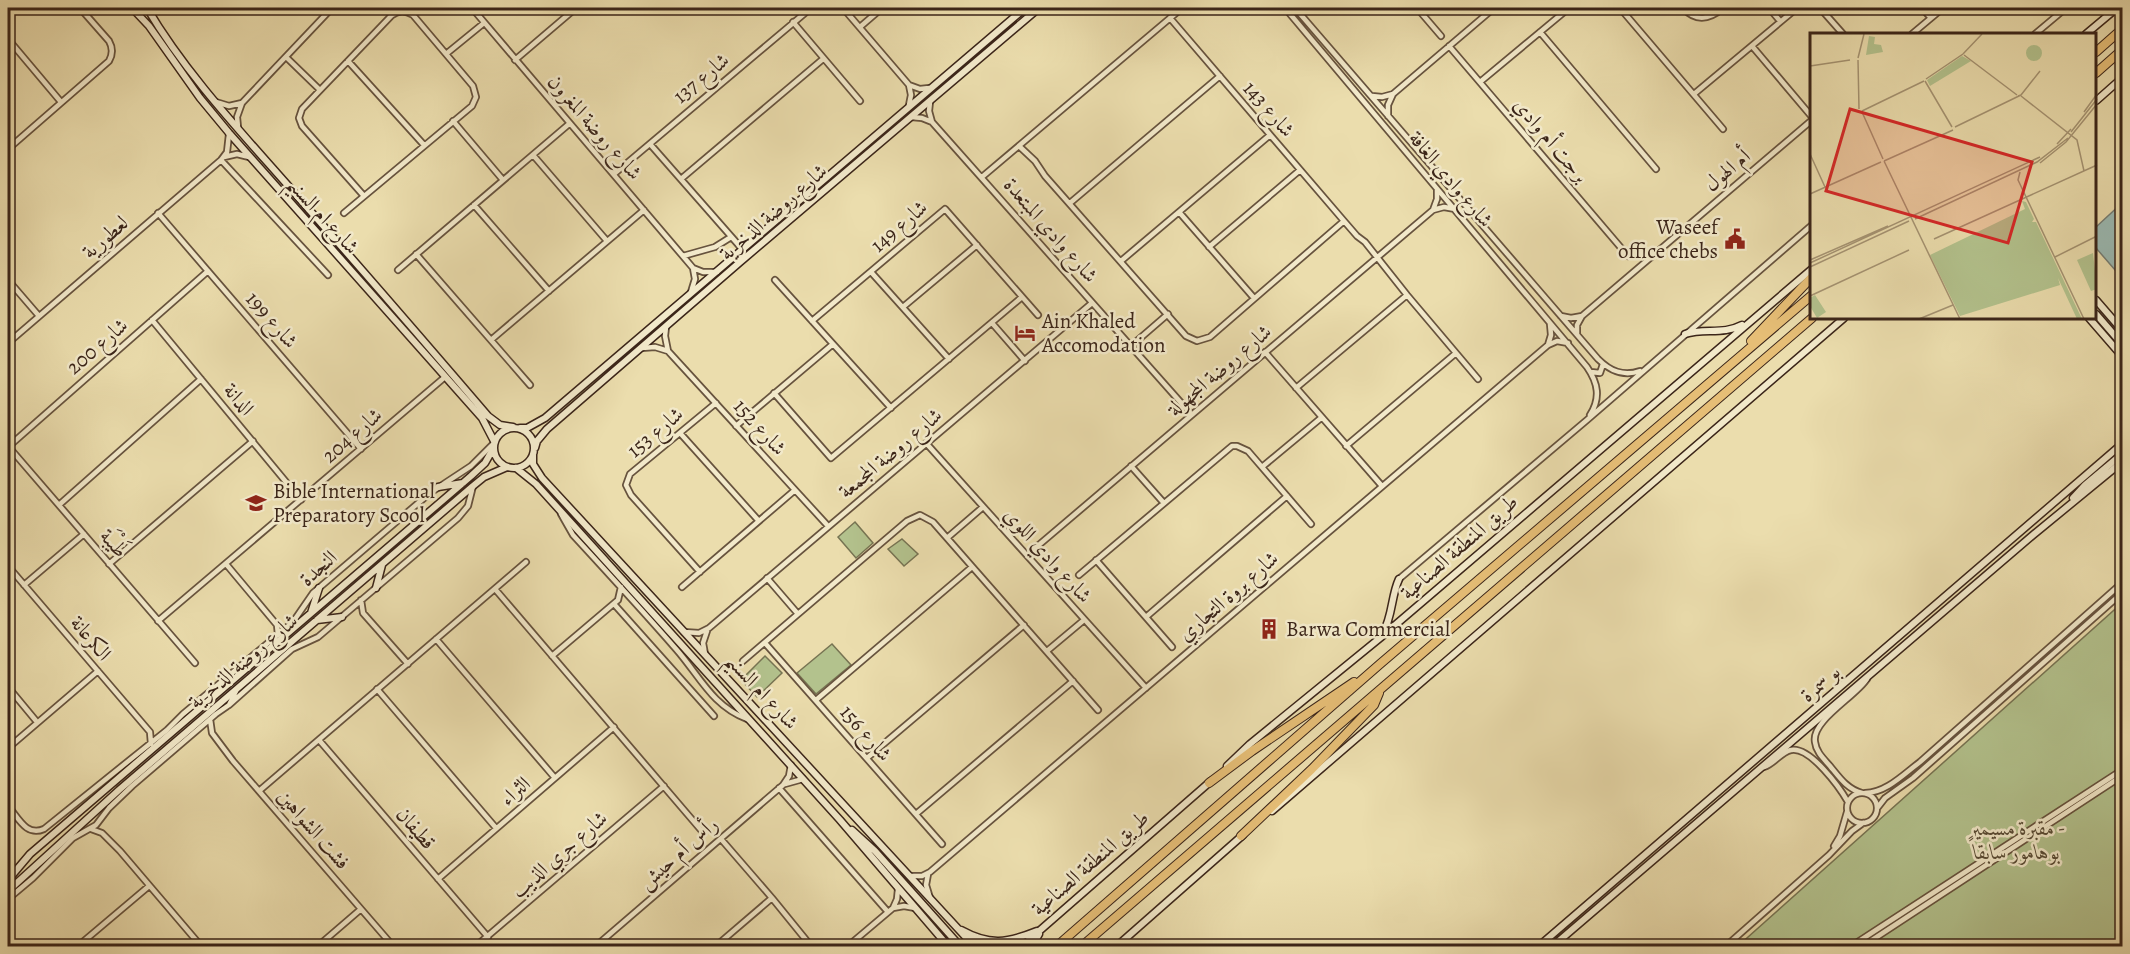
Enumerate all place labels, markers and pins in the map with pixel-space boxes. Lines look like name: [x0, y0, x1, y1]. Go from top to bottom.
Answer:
place label: Waseef office chebs: [1618, 213, 1721, 265]
public building icon: Waseef office chebs: [1723, 227, 1747, 251]
place label: Ain Khaled Accomodation: [1041, 307, 1165, 359]
hotel icon: Ain Khaled Accomodation: [1013, 321, 1037, 345]
place label: Bible International Preparatory Scool: [273, 477, 435, 529]
school or university icon: Bible International Preparatory Scool: [244, 491, 268, 515]
place label: Barwa Commercial: [1286, 615, 1450, 643]
building icon: Barwa Commercial: [1257, 617, 1281, 641]

